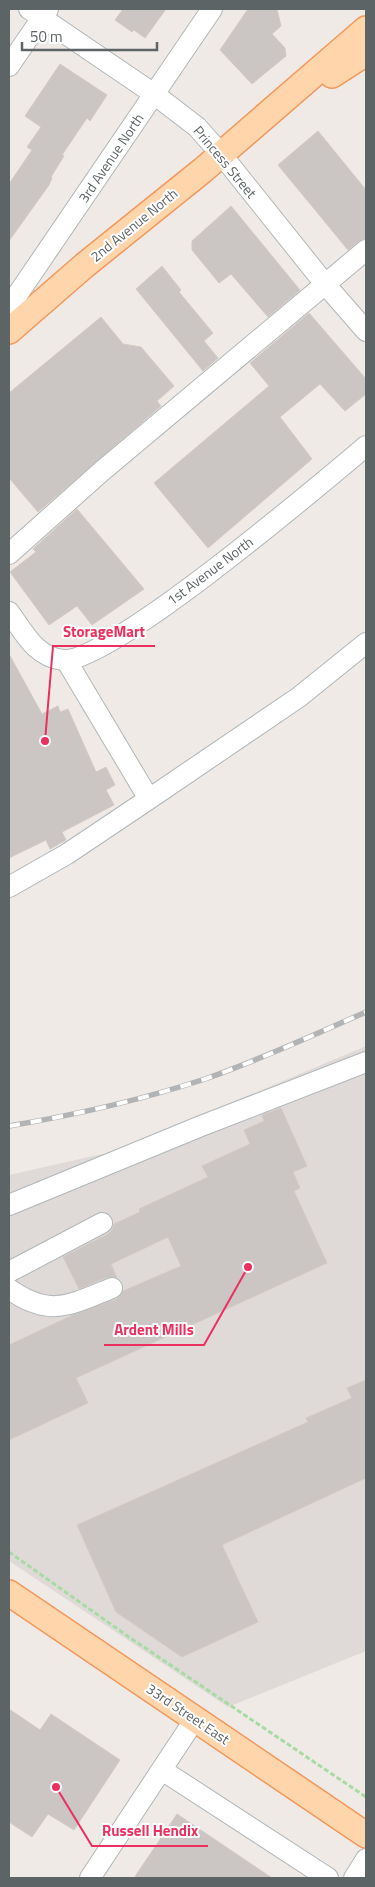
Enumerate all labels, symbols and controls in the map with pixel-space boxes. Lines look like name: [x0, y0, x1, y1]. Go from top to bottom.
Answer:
scale bar: [22, 20, 158, 52]
text: 50 m: [30, 25, 63, 48]
street label: 3rd Avenue North: [73, 109, 148, 207]
street label: Princess Street: [189, 121, 262, 203]
street label: 2nd Avenue North: [86, 183, 182, 266]
street label: 1st Avenue North: [162, 531, 257, 610]
callout: StorageMart: [53, 616, 155, 646]
text: StorageMart: [63, 620, 146, 643]
callout: Ardent Mills: [104, 1315, 204, 1345]
text: Ardent Mills: [114, 1318, 194, 1341]
street label: 33rd Street East: [143, 1678, 234, 1749]
callout: Russell Hendix: [92, 1816, 208, 1846]
text: Russell Hendix: [102, 1819, 198, 1842]

